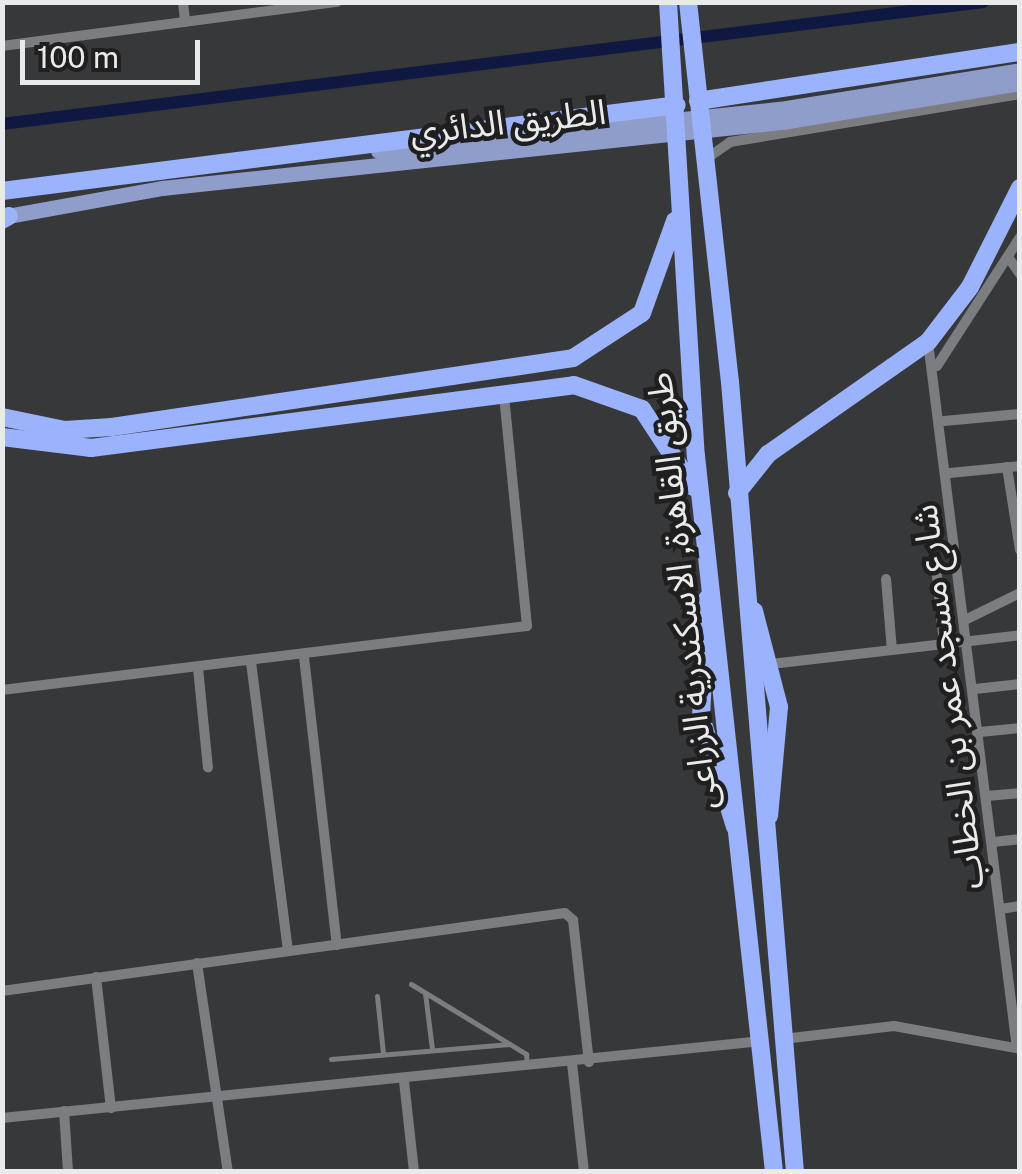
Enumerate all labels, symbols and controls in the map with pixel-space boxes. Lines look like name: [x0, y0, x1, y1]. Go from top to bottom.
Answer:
scale bar: [25, 20, 205, 82]
text: 100 m: [37, 39, 119, 75]
street label: الطريق الدائري: [408, 91, 608, 153]
street label: طريق القاهرة, الاسكندرية الزراعى: [638, 370, 726, 812]
street label: شارع مسجد عمر بن الخطاب: [904, 502, 992, 892]

